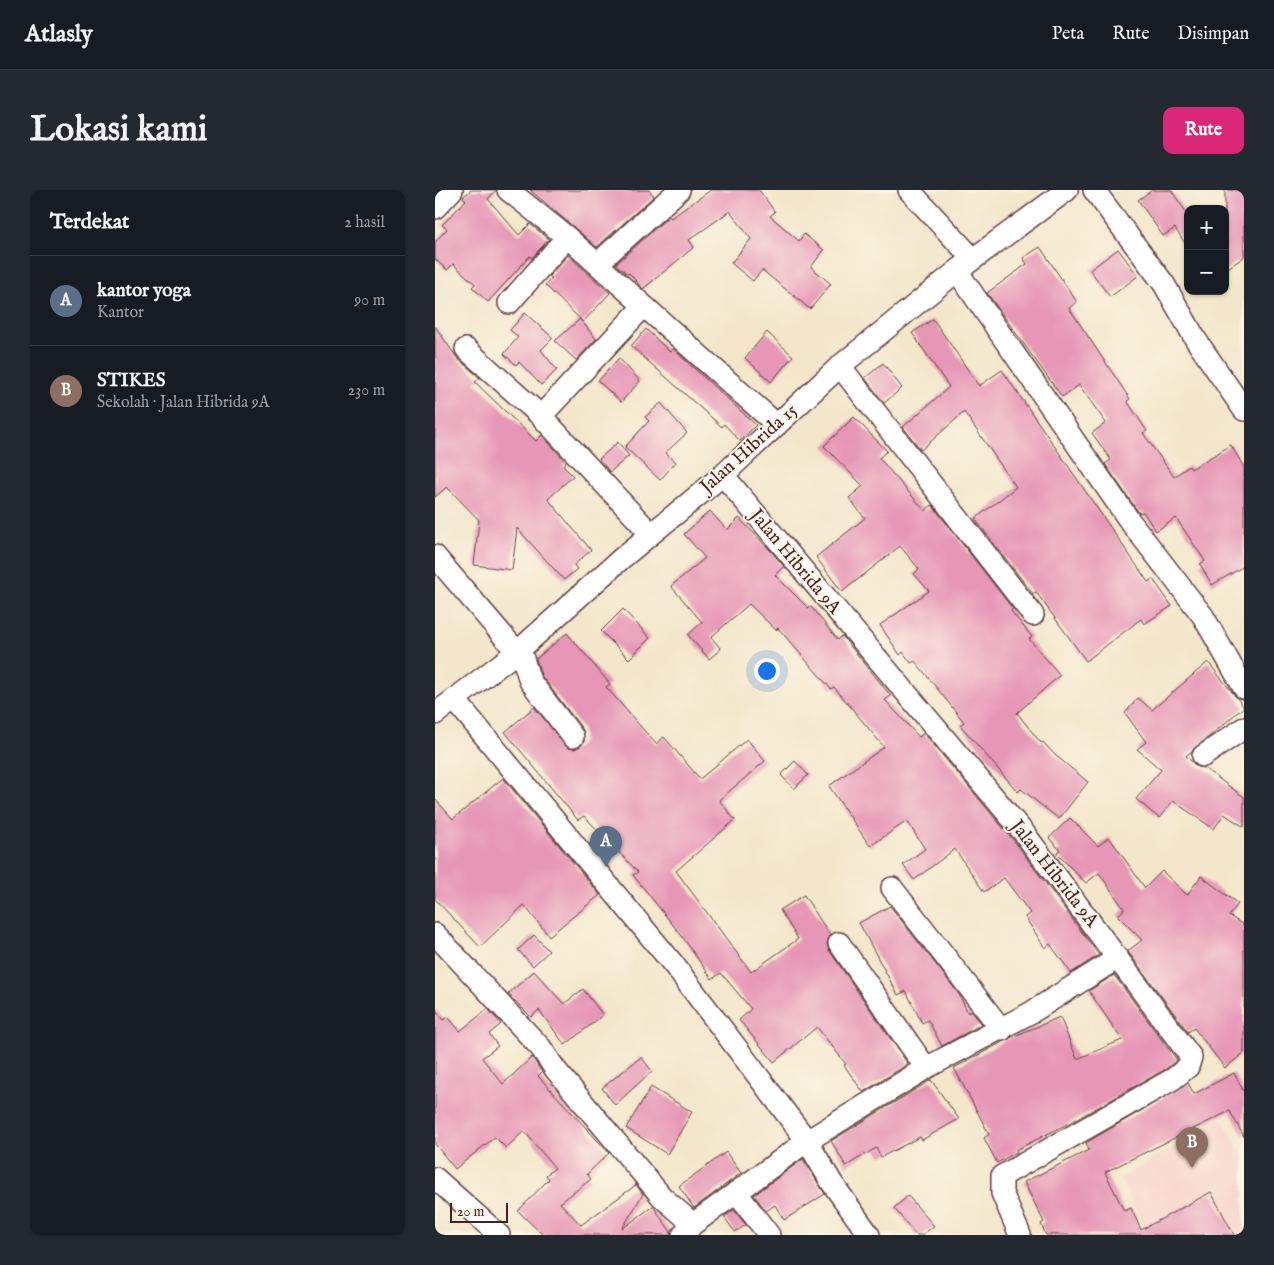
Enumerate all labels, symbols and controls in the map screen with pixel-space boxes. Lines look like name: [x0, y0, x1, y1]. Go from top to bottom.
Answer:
text: Atlasly: [25, 19, 93, 50]
text: Peta: [1052, 23, 1084, 46]
text: Rute: [1112, 23, 1150, 46]
text: Disimpan: [1178, 23, 1249, 46]
button: Rute: [1163, 107, 1244, 154]
text: Lokasi kami: [30, 108, 207, 153]
map controls: [1184, 205, 1229, 295]
button: +: [1184, 205, 1229, 250]
text: Terdekat: [50, 209, 129, 236]
text: 2 hasil: [344, 213, 385, 233]
button: −: [1184, 250, 1229, 295]
text: kantor yoga: [97, 279, 191, 303]
text: A: [61, 291, 71, 311]
text: 90 m: [354, 291, 385, 311]
text: Kantor: [97, 303, 144, 323]
text: STIKES: [97, 369, 165, 393]
text: B: [61, 381, 71, 401]
text: 230 m: [348, 381, 385, 401]
text: Sekolah · Jalan Hibrida 9A: [97, 393, 269, 413]
street label: Jalan Hibrida 15: [694, 399, 803, 500]
street label: Jalan Hibrida 9A: [743, 503, 847, 620]
your location: [754, 658, 780, 684]
street label: Jalan Hibrida 9A: [1003, 814, 1104, 934]
pin: A: [590, 826, 622, 867]
pin: B: [1176, 1127, 1208, 1168]
scale bar: [450, 1200, 507, 1223]
text: 20 m: [457, 1203, 484, 1221]

